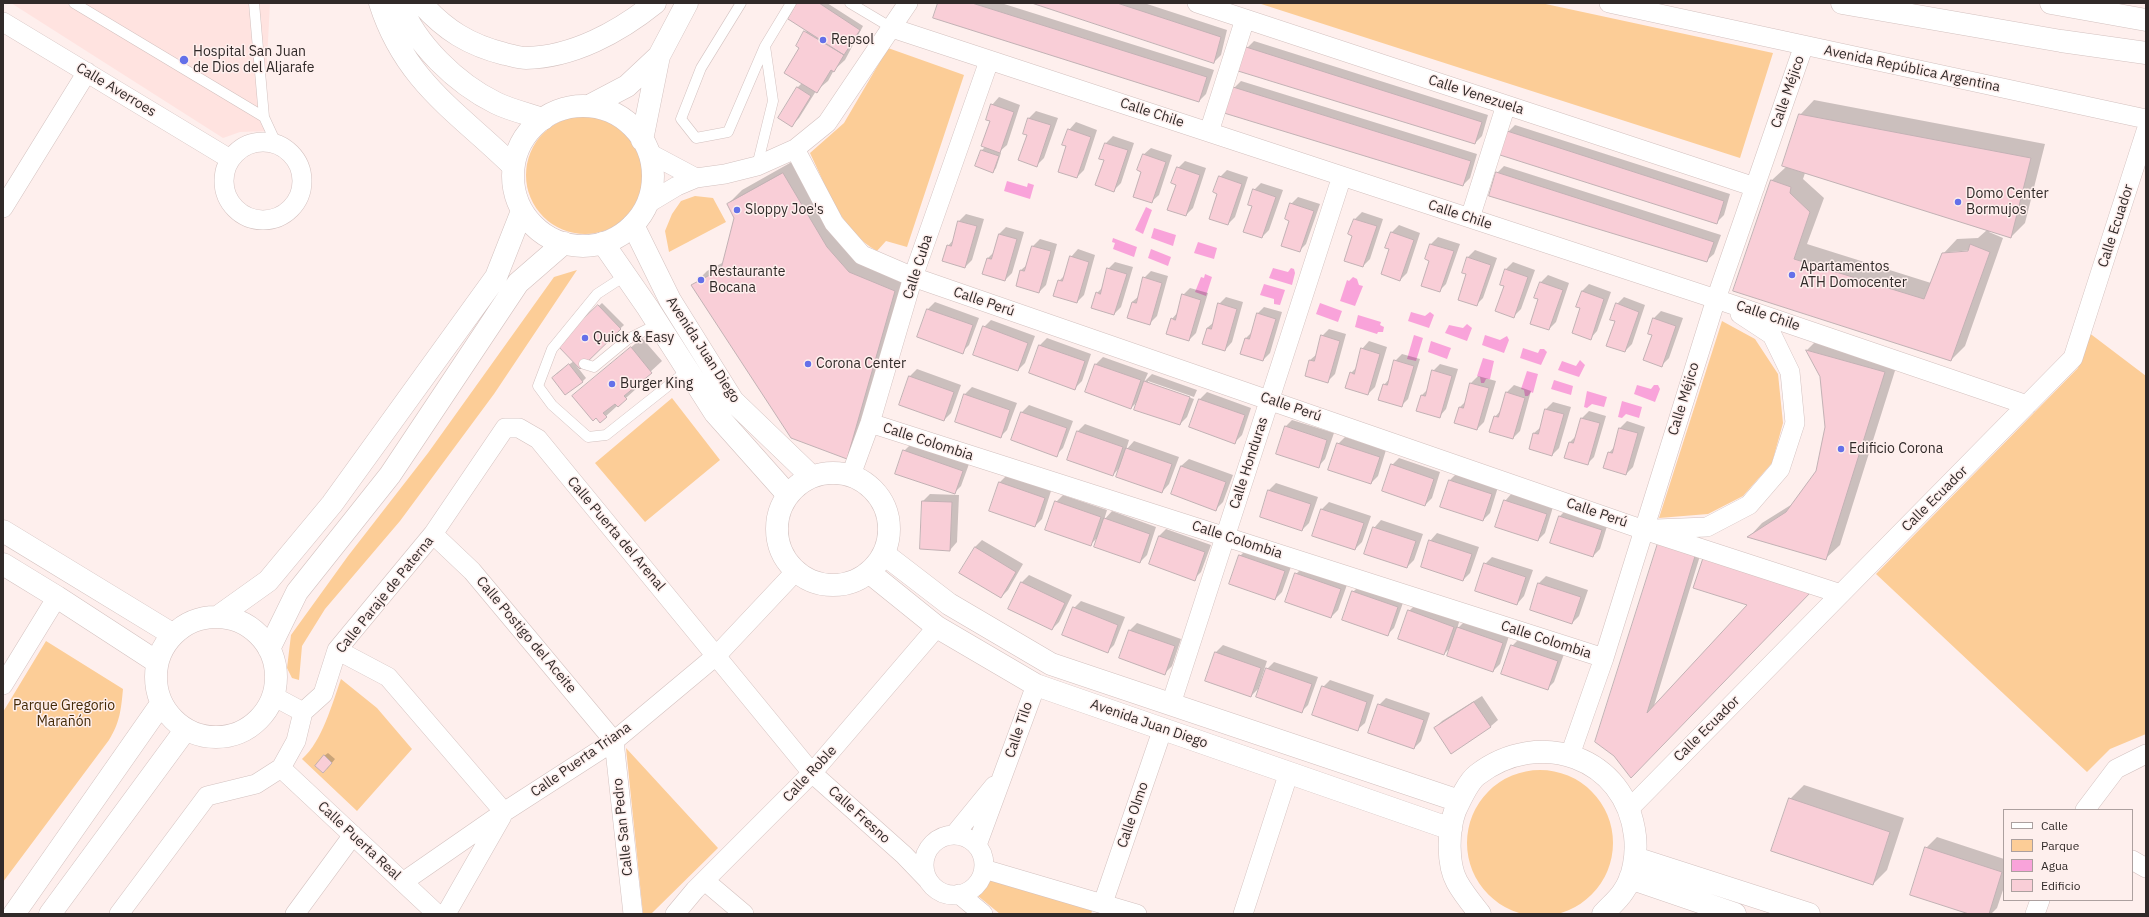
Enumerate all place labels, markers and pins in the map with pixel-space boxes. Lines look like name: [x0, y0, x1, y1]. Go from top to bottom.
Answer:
place label: Repsol: [831, 32, 874, 48]
marker: Repsol: [818, 35, 828, 45]
place label: Hospital San Juan de Dios del Aljarafe: [193, 44, 314, 76]
marker: Hospital San Juan de Dios del Aljarafe: [178, 54, 190, 66]
place label: Domo Center Bormujos: [1966, 186, 2049, 218]
marker: Domo Center Bormujos: [1953, 197, 1963, 207]
place label: Sloppy Joe's: [745, 202, 824, 218]
marker: Sloppy Joe's: [732, 205, 742, 215]
place label: Apartamentos ATH Domocenter: [1800, 259, 1907, 292]
place label: Restaurante Bocana: [709, 264, 786, 296]
marker: Apartamentos ATH Domocenter: [1787, 270, 1797, 280]
marker: Restaurante Bocana: [696, 275, 706, 285]
place label: Quick & Easy: [593, 330, 674, 346]
marker: Quick & Easy: [580, 333, 590, 343]
place label: Corona Center: [816, 356, 906, 372]
marker: Corona Center: [803, 359, 813, 369]
place label: Burger King: [620, 376, 693, 392]
marker: Burger King: [607, 379, 617, 389]
place label: Edificio Corona: [1849, 441, 1943, 457]
marker: Edificio Corona: [1836, 444, 1846, 454]

